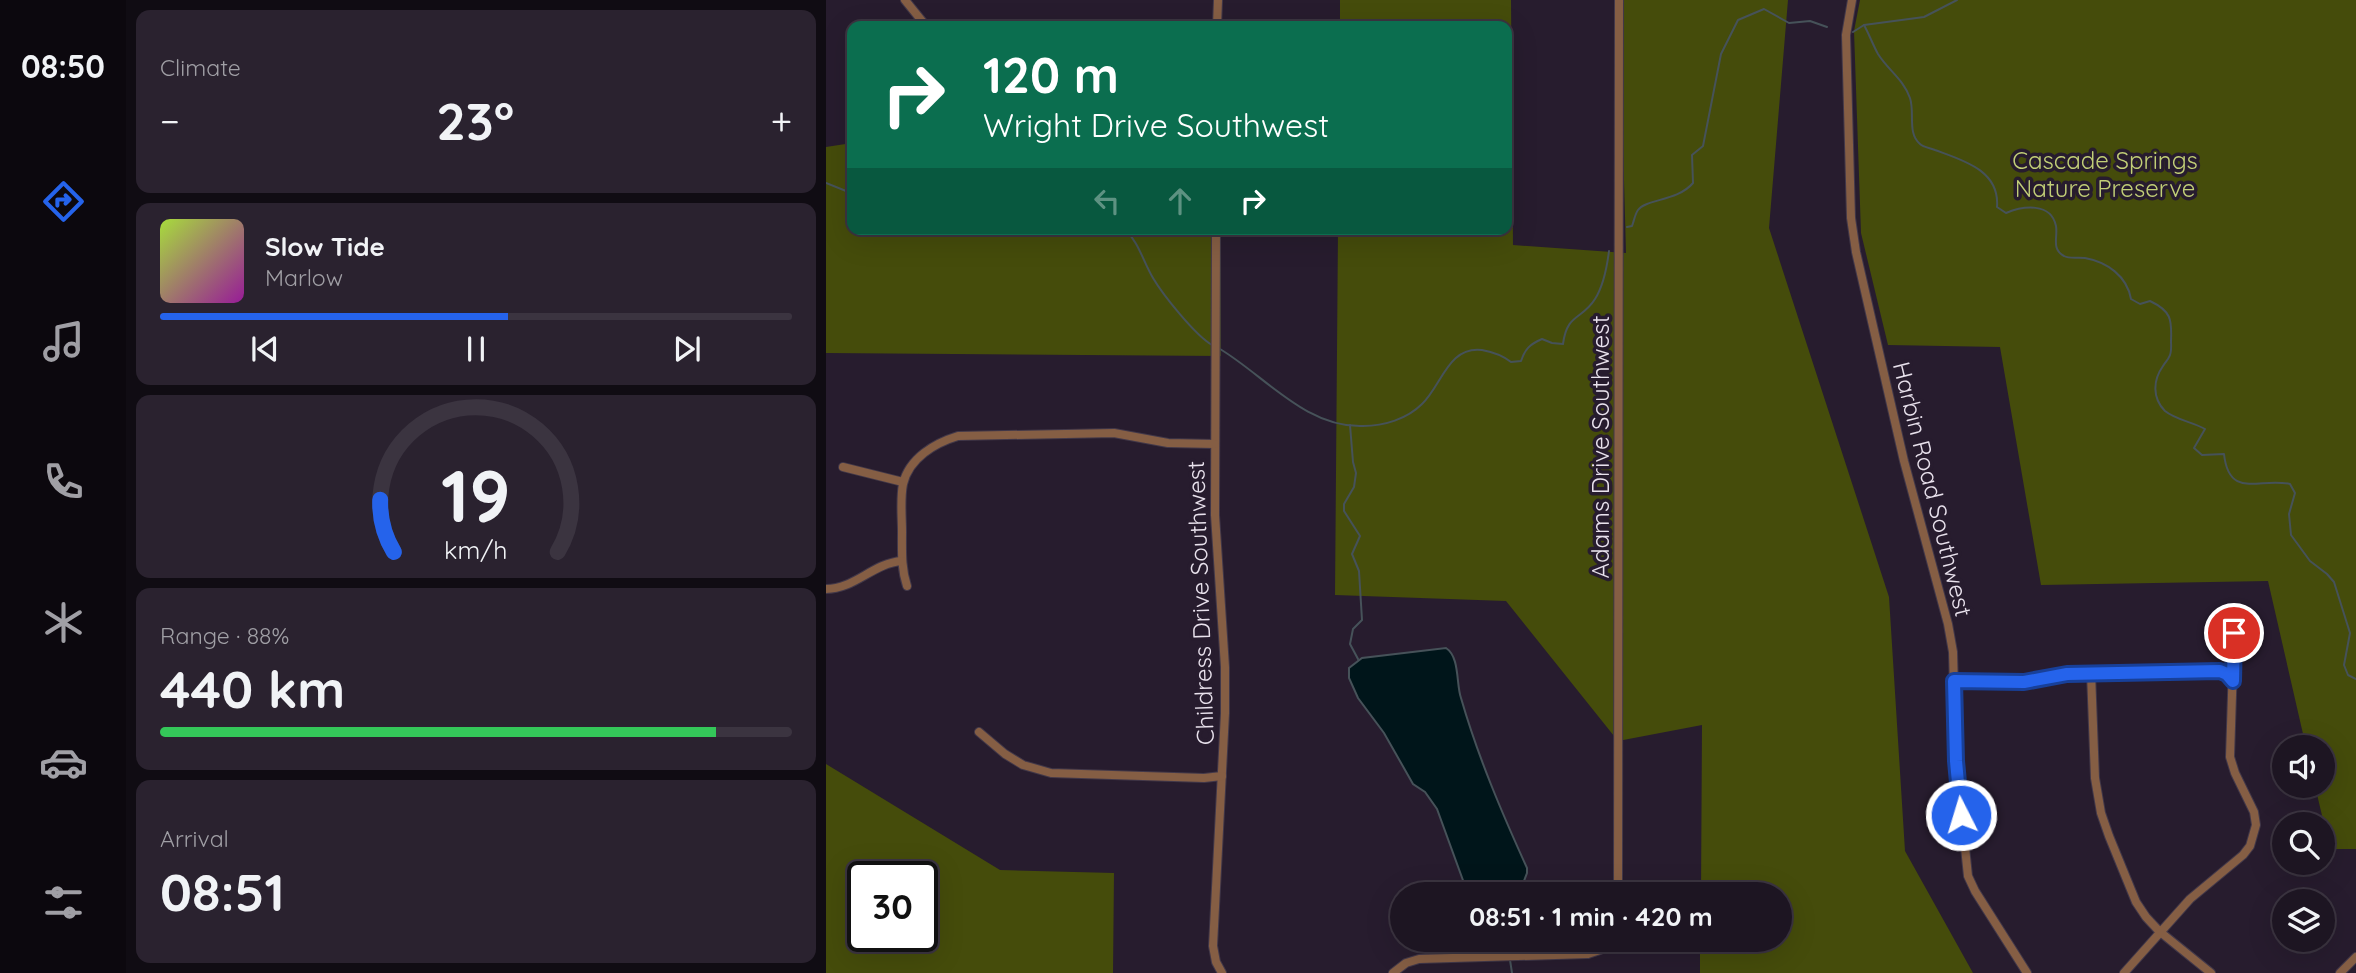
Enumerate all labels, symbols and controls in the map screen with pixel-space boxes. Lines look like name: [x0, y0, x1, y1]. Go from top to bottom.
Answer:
text: 120 m: [983, 44, 1119, 105]
text: 08:50: [21, 46, 105, 86]
icon: right: [868, 49, 959, 140]
text: Climate: [160, 53, 241, 82]
text: 23°: [436, 88, 514, 153]
text: −: [160, 97, 180, 145]
text: +: [771, 97, 792, 145]
text: Wright Drive Southwest: [983, 105, 1329, 145]
park label: Cascade Springs Nature Preserve: [2012, 145, 2198, 203]
icon: directions: [39, 177, 88, 226]
icon: left: [1088, 182, 1126, 220]
icon: ahead: [1161, 182, 1199, 220]
icon: right: [1234, 182, 1272, 220]
text: Slow Tide: [265, 230, 385, 263]
text: Marlow: [265, 263, 343, 292]
street label: Adams Drive Southwest: [1585, 315, 1615, 579]
icon: music: [39, 317, 88, 366]
icon: previous: [246, 330, 284, 368]
icon: pause: [457, 330, 495, 368]
icon: next: [668, 330, 706, 368]
street label: Harbin Road Southwest: [1887, 358, 1979, 620]
text: 19: [441, 450, 511, 541]
icon: phone: [39, 457, 88, 506]
street label: Childress Drive Southwest: [1180, 460, 1220, 746]
text: km/h: [444, 534, 508, 565]
icon: climate: [39, 598, 88, 647]
pin: [2204, 603, 2264, 663]
icon: arrive: [2215, 614, 2253, 652]
text: Range · 88%: [160, 621, 289, 650]
text: 440 km: [160, 656, 345, 721]
map controls: [2272, 735, 2335, 952]
button: sound: [2272, 735, 2335, 798]
icon: car: [39, 738, 88, 787]
position arrow: [1924, 778, 1998, 852]
button: search: [2272, 812, 2335, 875]
text: Arrival: [160, 824, 229, 853]
text: 08:51: [160, 859, 285, 924]
speed limit sign: 30: [847, 861, 938, 952]
icon: filters: [39, 878, 88, 927]
button: layers: [2272, 889, 2335, 952]
text: 08:51 · 1 min · 420 m: [1469, 900, 1713, 933]

